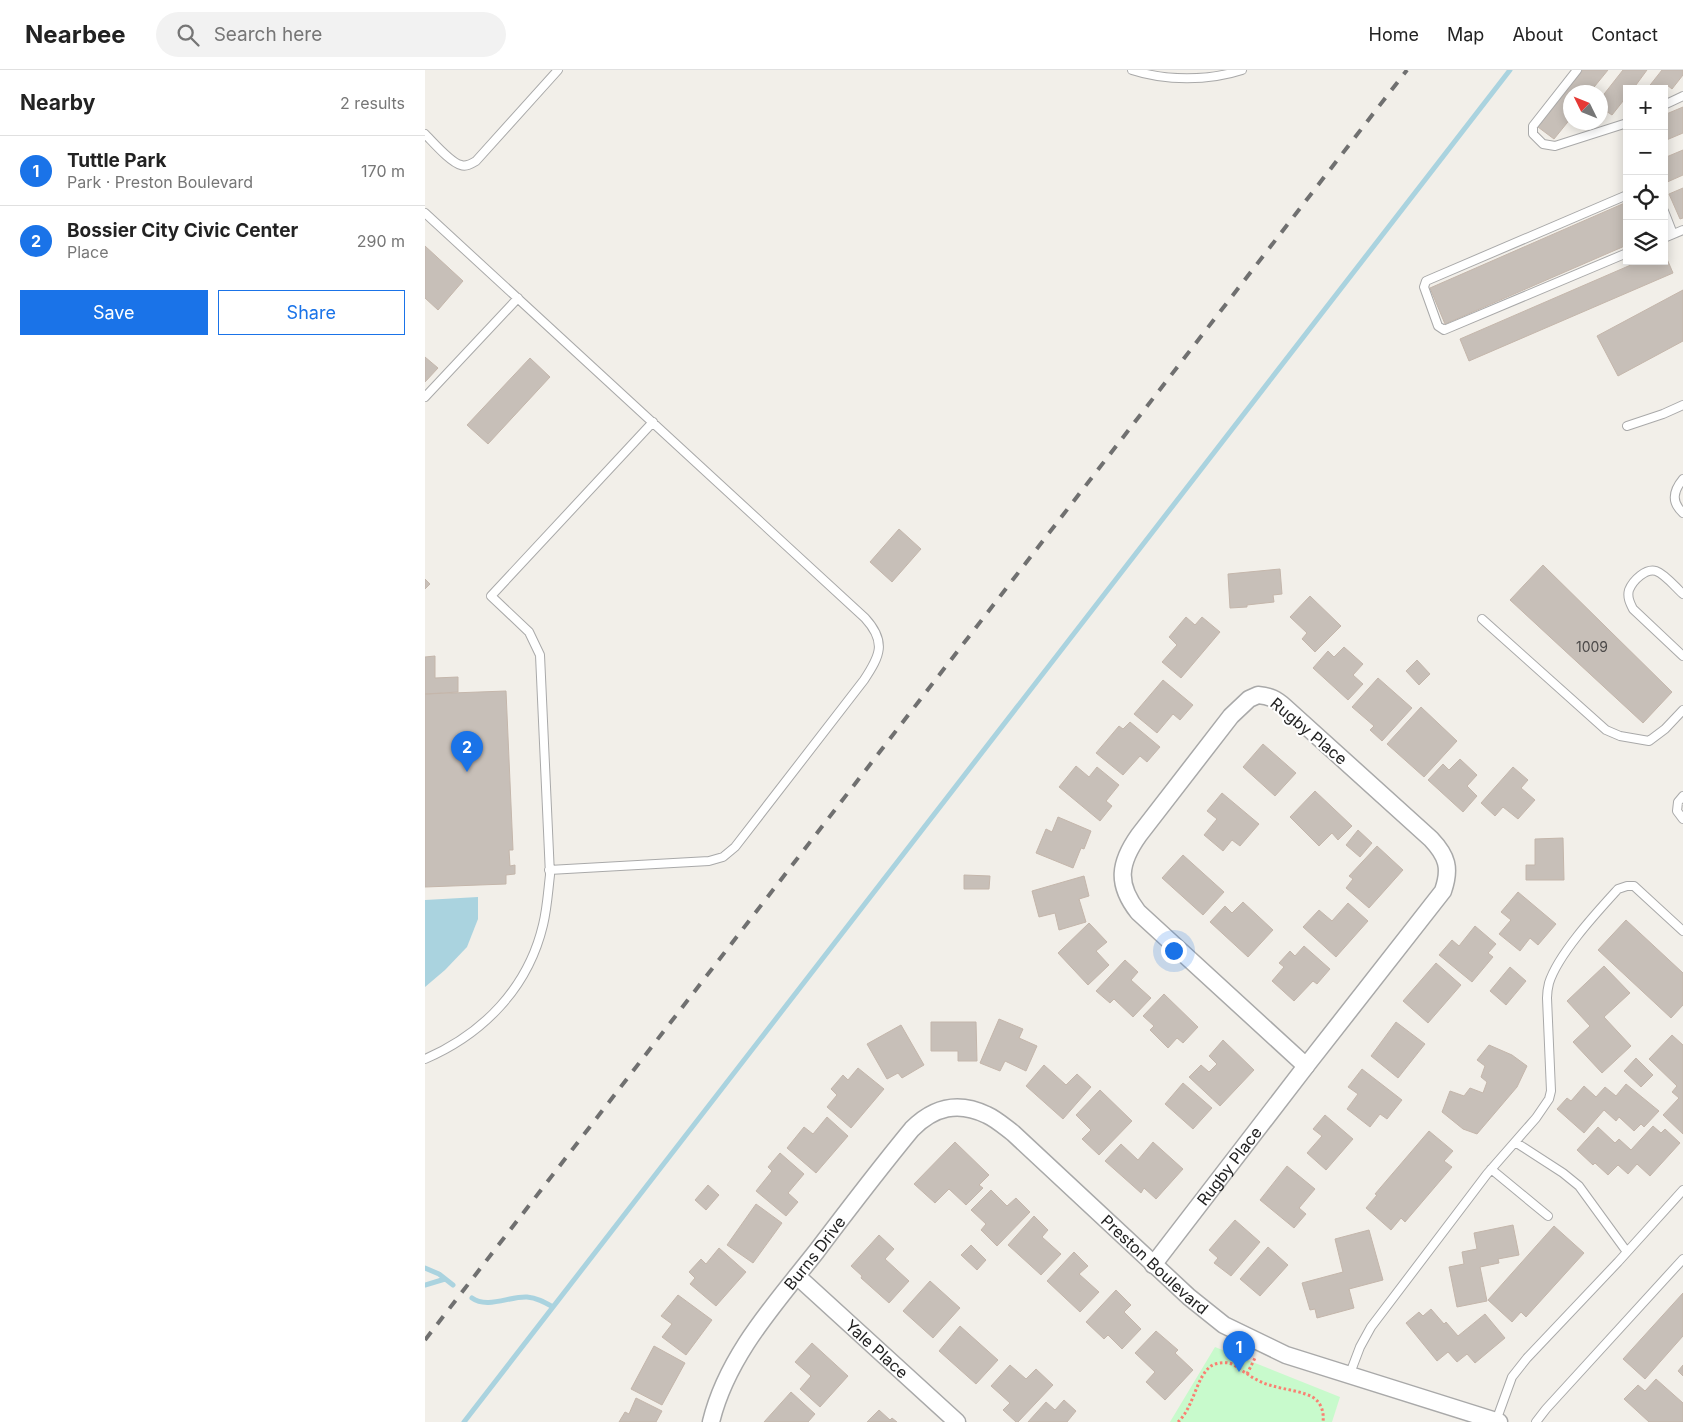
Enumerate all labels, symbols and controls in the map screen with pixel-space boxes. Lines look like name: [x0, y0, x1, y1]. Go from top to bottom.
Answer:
search box: [156, 12, 506, 57]
text: Nearbee: [25, 20, 126, 49]
icon: search: [174, 21, 202, 49]
text: Search here: [214, 23, 322, 46]
text: Home: [1369, 24, 1419, 45]
text: Map: [1447, 24, 1484, 45]
text: About: [1512, 24, 1563, 45]
text: Contact: [1591, 24, 1658, 45]
north arrow: [1563, 85, 1608, 130]
map controls: [1623, 85, 1668, 265]
button: +: [1623, 85, 1668, 130]
text: Nearby: [20, 90, 95, 115]
text: 2 results: [340, 93, 405, 113]
button: −: [1623, 130, 1668, 175]
text: Tuttle Park: [67, 149, 167, 172]
text: 1: [33, 161, 39, 181]
text: 170 m: [361, 161, 405, 181]
text: Park · Preston Boulevard: [67, 172, 253, 192]
button: locate: [1623, 175, 1668, 220]
text: Bossier City Civic Center: [67, 219, 298, 242]
button: layers: [1623, 220, 1668, 265]
text: 2: [31, 231, 41, 251]
text: 290 m: [357, 231, 405, 251]
text: Place: [67, 242, 109, 262]
button: Save: [20, 290, 208, 335]
button: Share: [218, 290, 405, 335]
house number: 1009: [1576, 638, 1608, 655]
street label: Rugby Place: [1267, 693, 1351, 769]
pin: 2: [451, 731, 483, 772]
your location: [1161, 938, 1187, 964]
street label: Rugby Place: [1193, 1123, 1266, 1209]
street label: Preston Boulevard: [1097, 1210, 1212, 1319]
street label: Burns Drive: [780, 1212, 850, 1294]
street label: Yale Place: [841, 1315, 912, 1382]
pin: 1: [1223, 1331, 1255, 1372]

